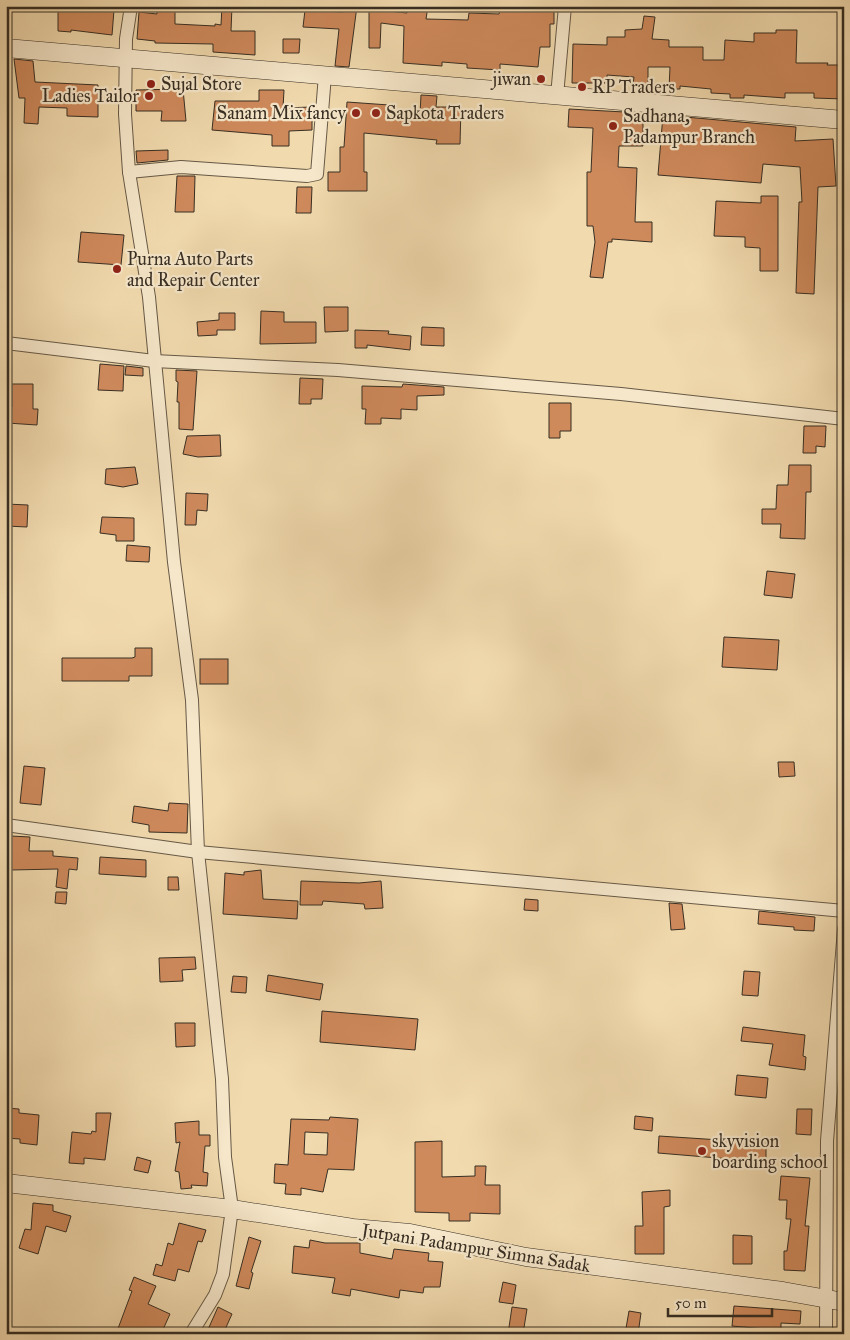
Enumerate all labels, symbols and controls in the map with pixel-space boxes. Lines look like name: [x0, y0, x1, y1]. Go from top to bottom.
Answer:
place label: jiwan: [490, 68, 531, 90]
place label: Sujal Store: [161, 73, 242, 95]
marker: jiwan: [535, 73, 547, 85]
place label: RP Traders: [592, 76, 675, 98]
marker: Sujal Store: [145, 78, 157, 90]
marker: RP Traders: [576, 81, 588, 93]
place label: Ladies Tailor: [42, 85, 139, 107]
marker: Ladies Tailor: [143, 90, 155, 102]
place label: Sanam Mix fancy: [217, 102, 347, 124]
place label: Sapkota Traders: [386, 102, 504, 124]
place label: Sadhana, Padampur Branch: [623, 105, 755, 148]
marker: Sanam Mix fancy: [350, 107, 362, 119]
marker: Sapkota Traders: [370, 107, 382, 119]
marker: Sadhana, Padampur Branch: [607, 120, 619, 132]
place label: Purna Auto Parts and Repair Center: [127, 248, 260, 291]
marker: Purna Auto Parts and Repair Center: [111, 263, 123, 275]
place label: skyvision boarding school: [712, 1130, 828, 1174]
marker: skyvision boarding school: [696, 1145, 708, 1157]
street label: Jutpani Padampur Simna Sadak: [358, 1219, 593, 1278]
scale bar: [668, 1285, 771, 1317]
text: 50 m: [675, 1294, 707, 1312]

